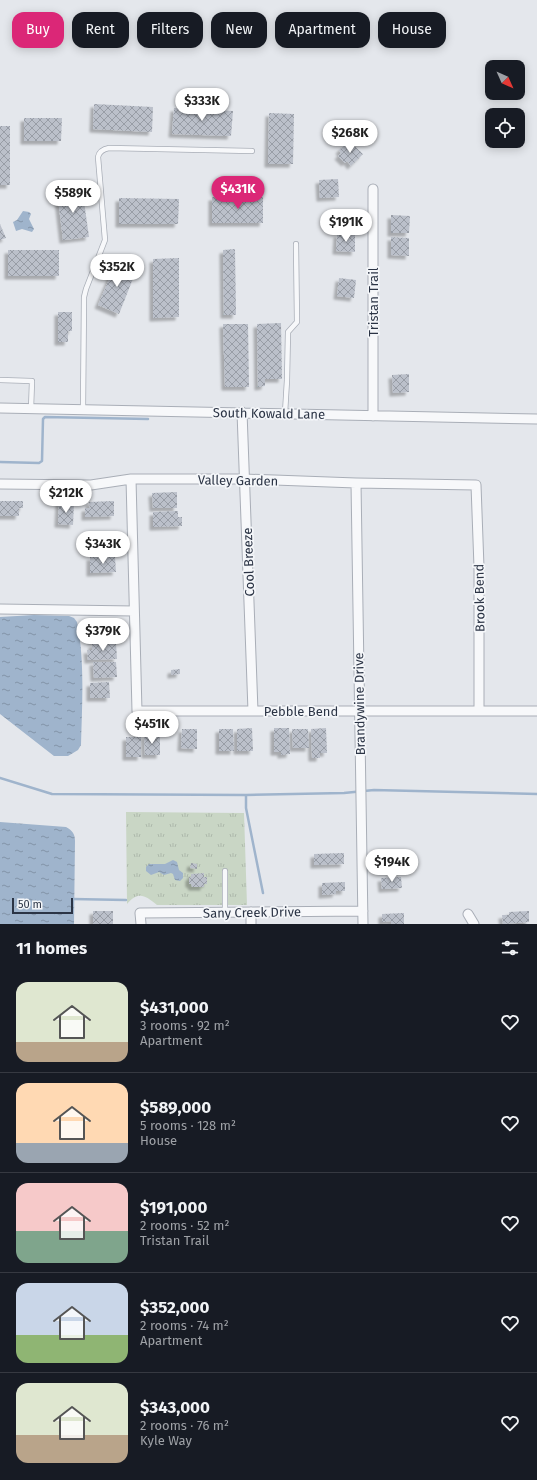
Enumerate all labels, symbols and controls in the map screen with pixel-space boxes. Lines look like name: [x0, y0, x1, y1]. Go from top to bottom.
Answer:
chip: Buy: [12, 12, 64, 48]
chip: Rent: [72, 12, 129, 48]
chip: Filters: [137, 12, 203, 48]
chip: New: [211, 12, 267, 48]
chip: Apartment: [275, 12, 370, 48]
chip: House: [378, 12, 446, 48]
north arrow: [485, 60, 525, 100]
map controls: [485, 60, 525, 148]
pin: $333K: [174, 88, 230, 122]
text: $333K: [184, 93, 220, 108]
button: locate: [485, 108, 525, 148]
pin: $268K: [322, 120, 378, 154]
text: $268K: [332, 125, 368, 140]
pin: $431K: [210, 176, 266, 210]
pin: $589K: [45, 180, 101, 214]
text: $431K: [220, 181, 256, 196]
text: $589K: [55, 185, 91, 200]
pin: $191K: [318, 209, 374, 243]
text: $191K: [329, 214, 363, 229]
pin: $352K: [89, 254, 145, 288]
text: $352K: [99, 259, 135, 274]
street label: Tristan Trail: [366, 267, 381, 337]
street label: South Kowald Lane: [213, 405, 325, 422]
street label: Valley Garden: [198, 472, 278, 489]
pin: $212K: [38, 480, 94, 514]
text: $212K: [49, 485, 83, 500]
street label: Cool Breeze: [240, 527, 257, 597]
pin: $343K: [75, 531, 131, 565]
text: $343K: [85, 536, 121, 551]
street label: Brook Bend: [471, 564, 488, 632]
pin: $379K: [75, 618, 131, 652]
text: $379K: [85, 623, 121, 638]
street label: Brandywine Drive: [351, 652, 368, 756]
street label: Pebble Bend: [264, 704, 338, 719]
pin: $451K: [124, 711, 180, 745]
text: $451K: [135, 716, 169, 731]
pin: $194K: [364, 849, 420, 883]
text: $194K: [374, 854, 410, 869]
scale bar: [12, 896, 73, 915]
text: 50 m: [18, 898, 42, 911]
street label: Sany Creek Drive: [203, 904, 301, 921]
icon: filters: [499, 937, 521, 959]
text: 11 homes: [16, 938, 87, 959]
text: $431,000: [140, 997, 209, 1018]
icon: home: [48, 998, 96, 1046]
icon: heart: [499, 1011, 521, 1033]
text: 3 rooms · 92 m²: [140, 1018, 230, 1033]
text: Apartment: [140, 1033, 202, 1048]
text: $589,000: [140, 1097, 211, 1118]
icon: home: [48, 1099, 96, 1147]
icon: heart: [499, 1112, 521, 1134]
text: 5 rooms · 128 m²: [140, 1118, 236, 1133]
text: House: [140, 1133, 177, 1148]
text: $191,000: [140, 1197, 207, 1218]
icon: home: [48, 1199, 96, 1247]
icon: heart: [499, 1212, 521, 1234]
text: 2 rooms · 52 m²: [140, 1218, 229, 1233]
text: Tristan Trail: [140, 1233, 209, 1248]
text: $352,000: [140, 1297, 210, 1318]
icon: home: [48, 1299, 96, 1347]
icon: heart: [499, 1312, 521, 1334]
text: 2 rooms · 74 m²: [140, 1318, 229, 1333]
text: Apartment: [140, 1333, 202, 1348]
text: $343,000: [140, 1397, 210, 1418]
icon: home: [48, 1399, 96, 1447]
icon: heart: [499, 1412, 521, 1434]
text: 2 rooms · 76 m²: [140, 1418, 229, 1433]
text: Kyle Way: [140, 1433, 192, 1448]

